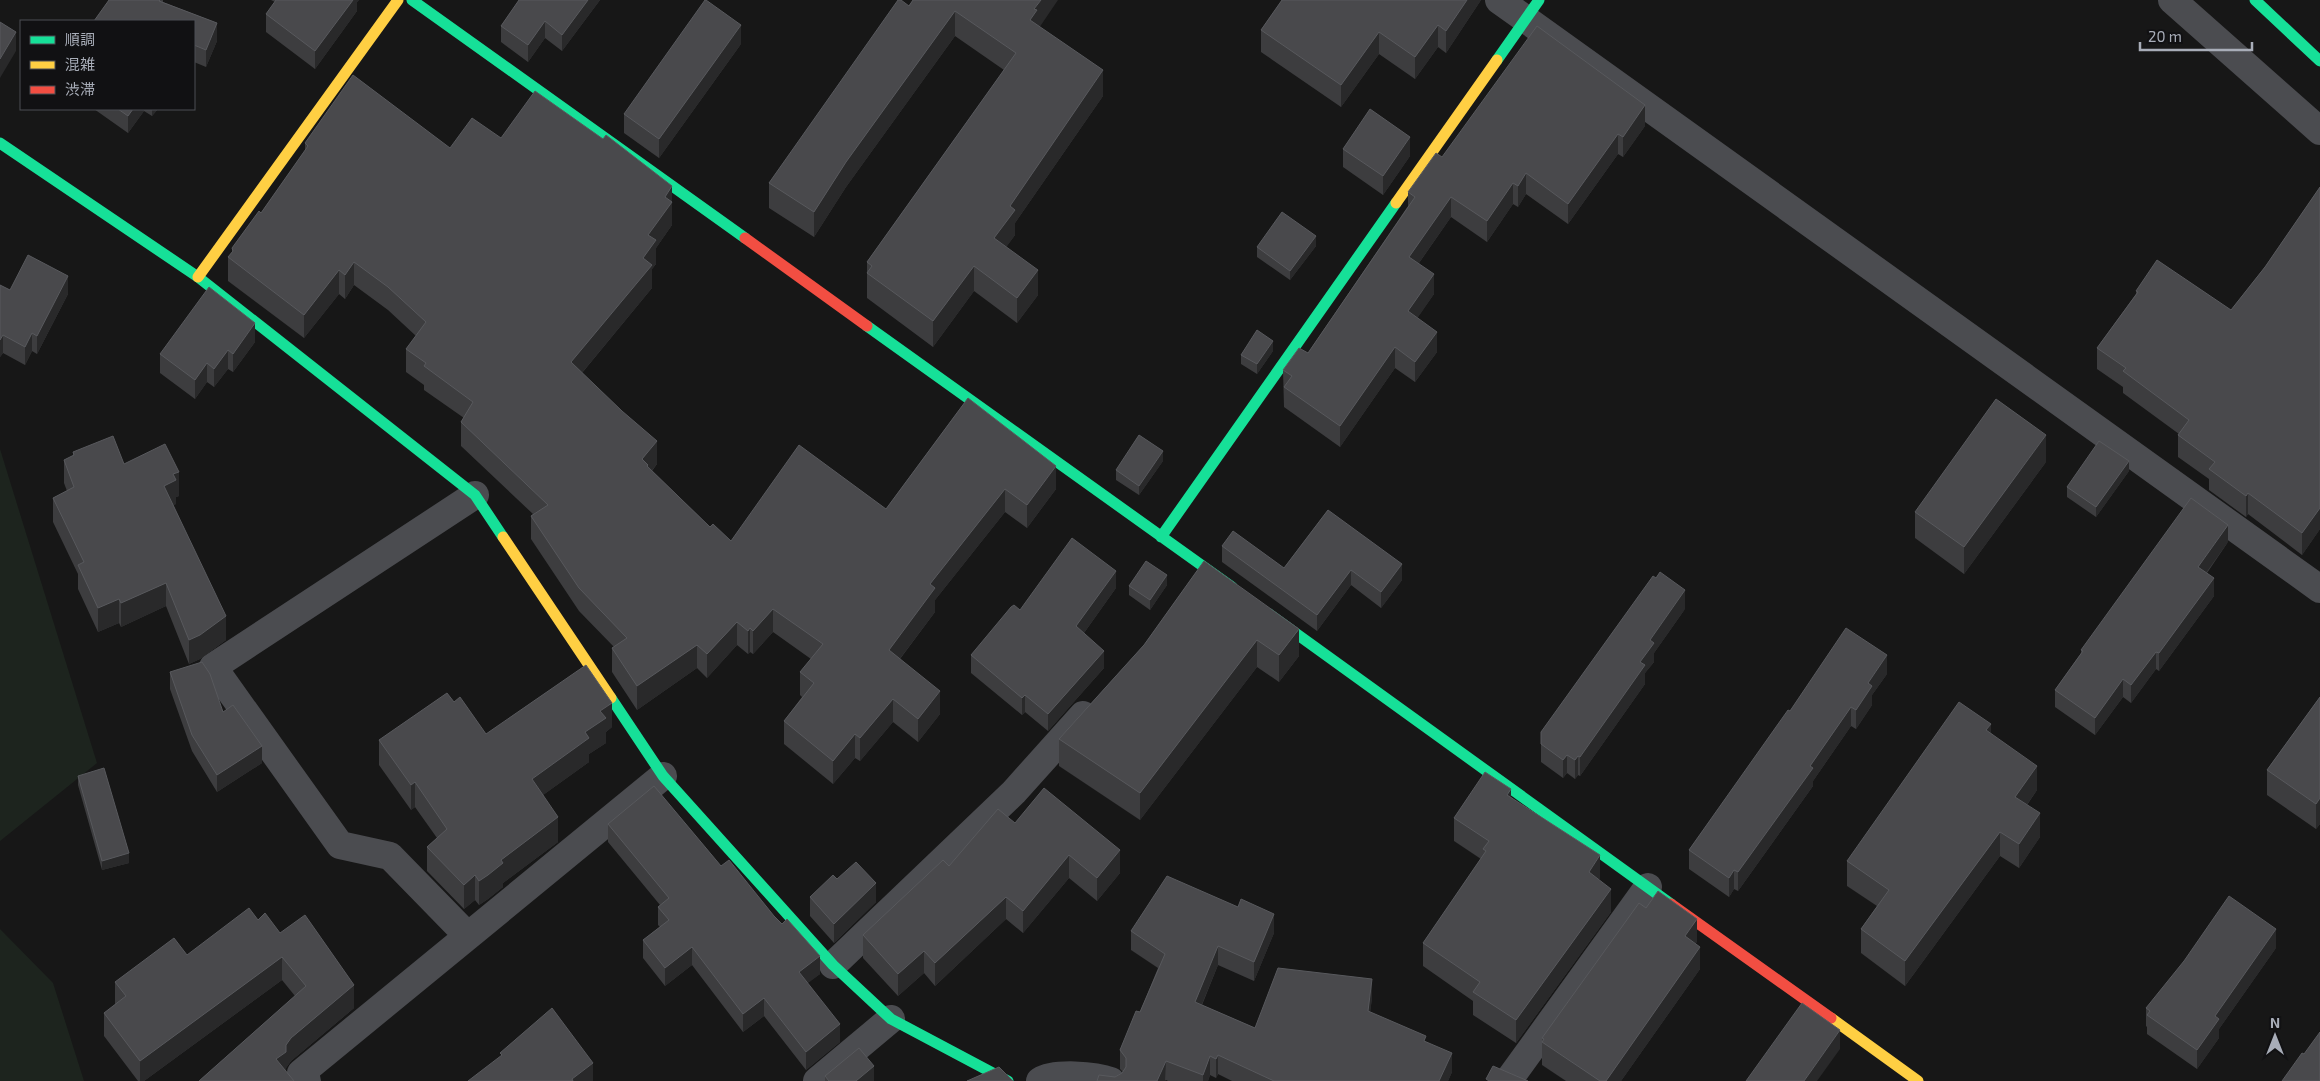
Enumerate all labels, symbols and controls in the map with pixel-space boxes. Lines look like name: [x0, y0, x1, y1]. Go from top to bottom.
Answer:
legend: [20, 20, 195, 110]
scale bar: [2140, 20, 2252, 52]
text: 20 m: [2148, 27, 2182, 45]
text: 順調: [65, 30, 95, 48]
text: 混雑: [65, 55, 95, 73]
text: 渋滞: [65, 80, 95, 98]
north arrow: [2250, 1011, 2300, 1061]
text: N: [2270, 1014, 2280, 1031]

